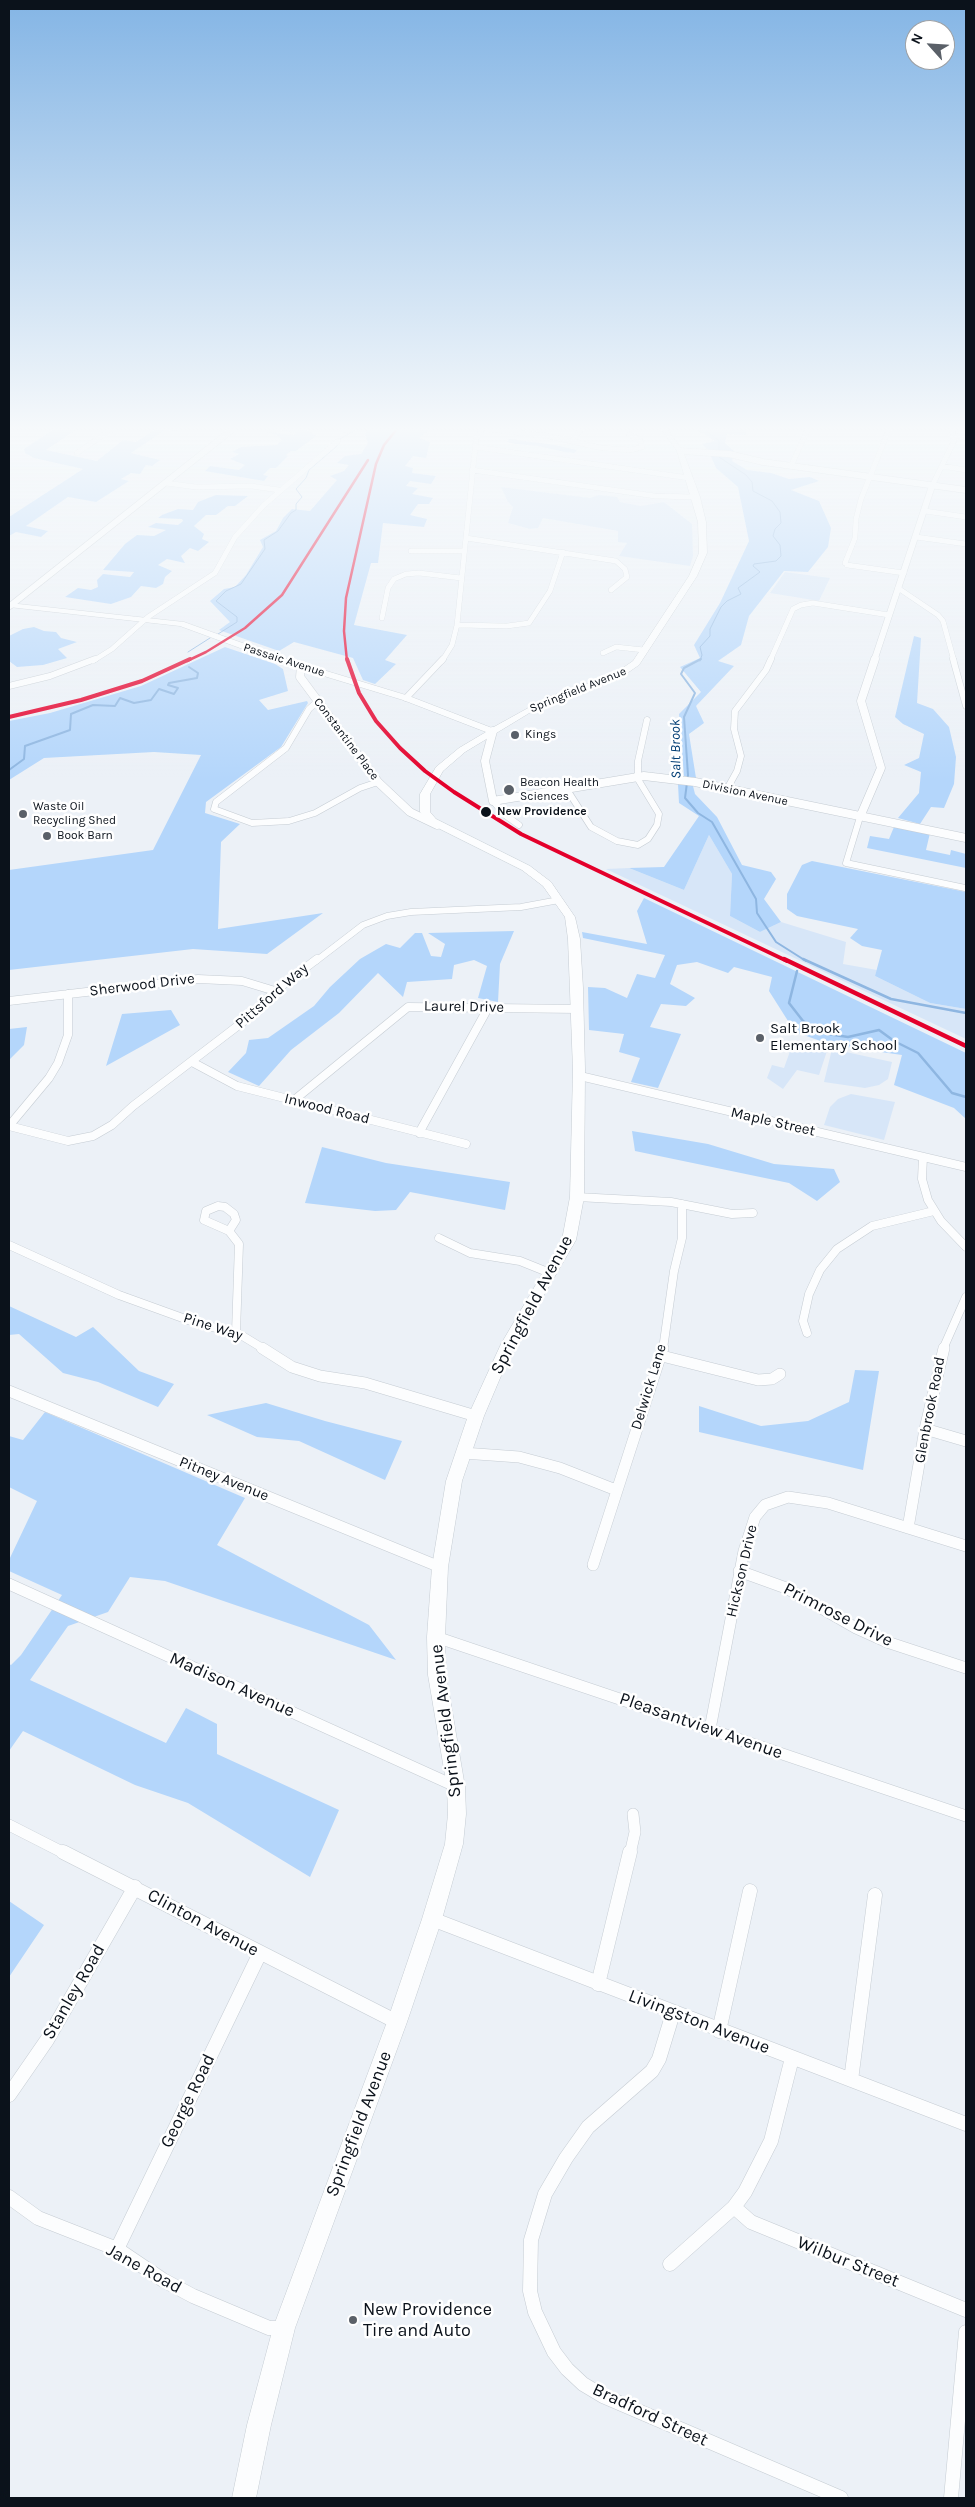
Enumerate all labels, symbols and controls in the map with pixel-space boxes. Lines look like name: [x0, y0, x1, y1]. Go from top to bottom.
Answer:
north arrow: [905, 20, 955, 70]
text: N: [907, 30, 927, 47]
street label: Passaic Avenue: [242, 640, 326, 680]
street label: Springfield Avenue: [528, 664, 628, 716]
street label: Constantine Place: [310, 695, 382, 783]
water label: Salt Brook: [667, 719, 685, 779]
place label: Kings: [525, 728, 556, 742]
marker: Kings: [509, 729, 521, 741]
place label: Beacon Health Sciences: [520, 776, 599, 804]
street label: Division Avenue: [701, 777, 789, 809]
marker: Beacon Health Sciences: [502, 783, 516, 797]
place label: Waste Oil Recycling Shed: [33, 800, 116, 828]
marker: New Providence: [479, 805, 493, 819]
place label: New Providence: [497, 805, 587, 819]
marker: Waste Oil Recycling Shed: [17, 808, 29, 820]
place label: Book Barn: [57, 829, 113, 843]
marker: Book Barn: [41, 830, 53, 842]
street label: Pittsford Way: [232, 959, 312, 1033]
street label: Sherwood Drive: [88, 970, 196, 1000]
street label: Laurel Drive: [424, 997, 504, 1017]
place label: Salt Brook Elementary School: [770, 1020, 897, 1055]
marker: Salt Brook Elementary School: [754, 1032, 766, 1044]
street label: Inwood Road: [282, 1090, 372, 1128]
street label: Maple Street: [729, 1104, 817, 1140]
street label: Springfield Avenue: [486, 1232, 578, 1378]
street label: Pine Way: [181, 1309, 245, 1345]
street label: Delwick Lane: [627, 1342, 671, 1432]
street label: Glenbrook Road: [911, 1355, 949, 1465]
street label: Pitney Avenue: [177, 1453, 271, 1505]
street label: Hickson Drive: [723, 1523, 761, 1619]
street label: Primrose Drive: [780, 1578, 896, 1652]
street label: Springfield Avenue: [426, 1643, 466, 1799]
street label: Madison Avenue: [166, 1648, 298, 1722]
street label: Pleasantview Avenue: [616, 1688, 786, 1764]
street label: Clinton Avenue: [144, 1885, 262, 1961]
street label: Stanley Road: [38, 1940, 110, 2044]
street label: Livingston Avenue: [625, 1985, 773, 2059]
street label: Springfield Avenue: [321, 2048, 397, 2200]
street label: George Road: [156, 2050, 220, 2152]
street label: Wilbur Street: [794, 2232, 902, 2292]
street label: Jane Road: [102, 2239, 186, 2299]
place label: New Providence Tire and Auto: [363, 2299, 492, 2342]
marker: New Providence Tire and Auto: [347, 2314, 359, 2326]
street label: Bradford Street: [589, 2379, 711, 2451]

